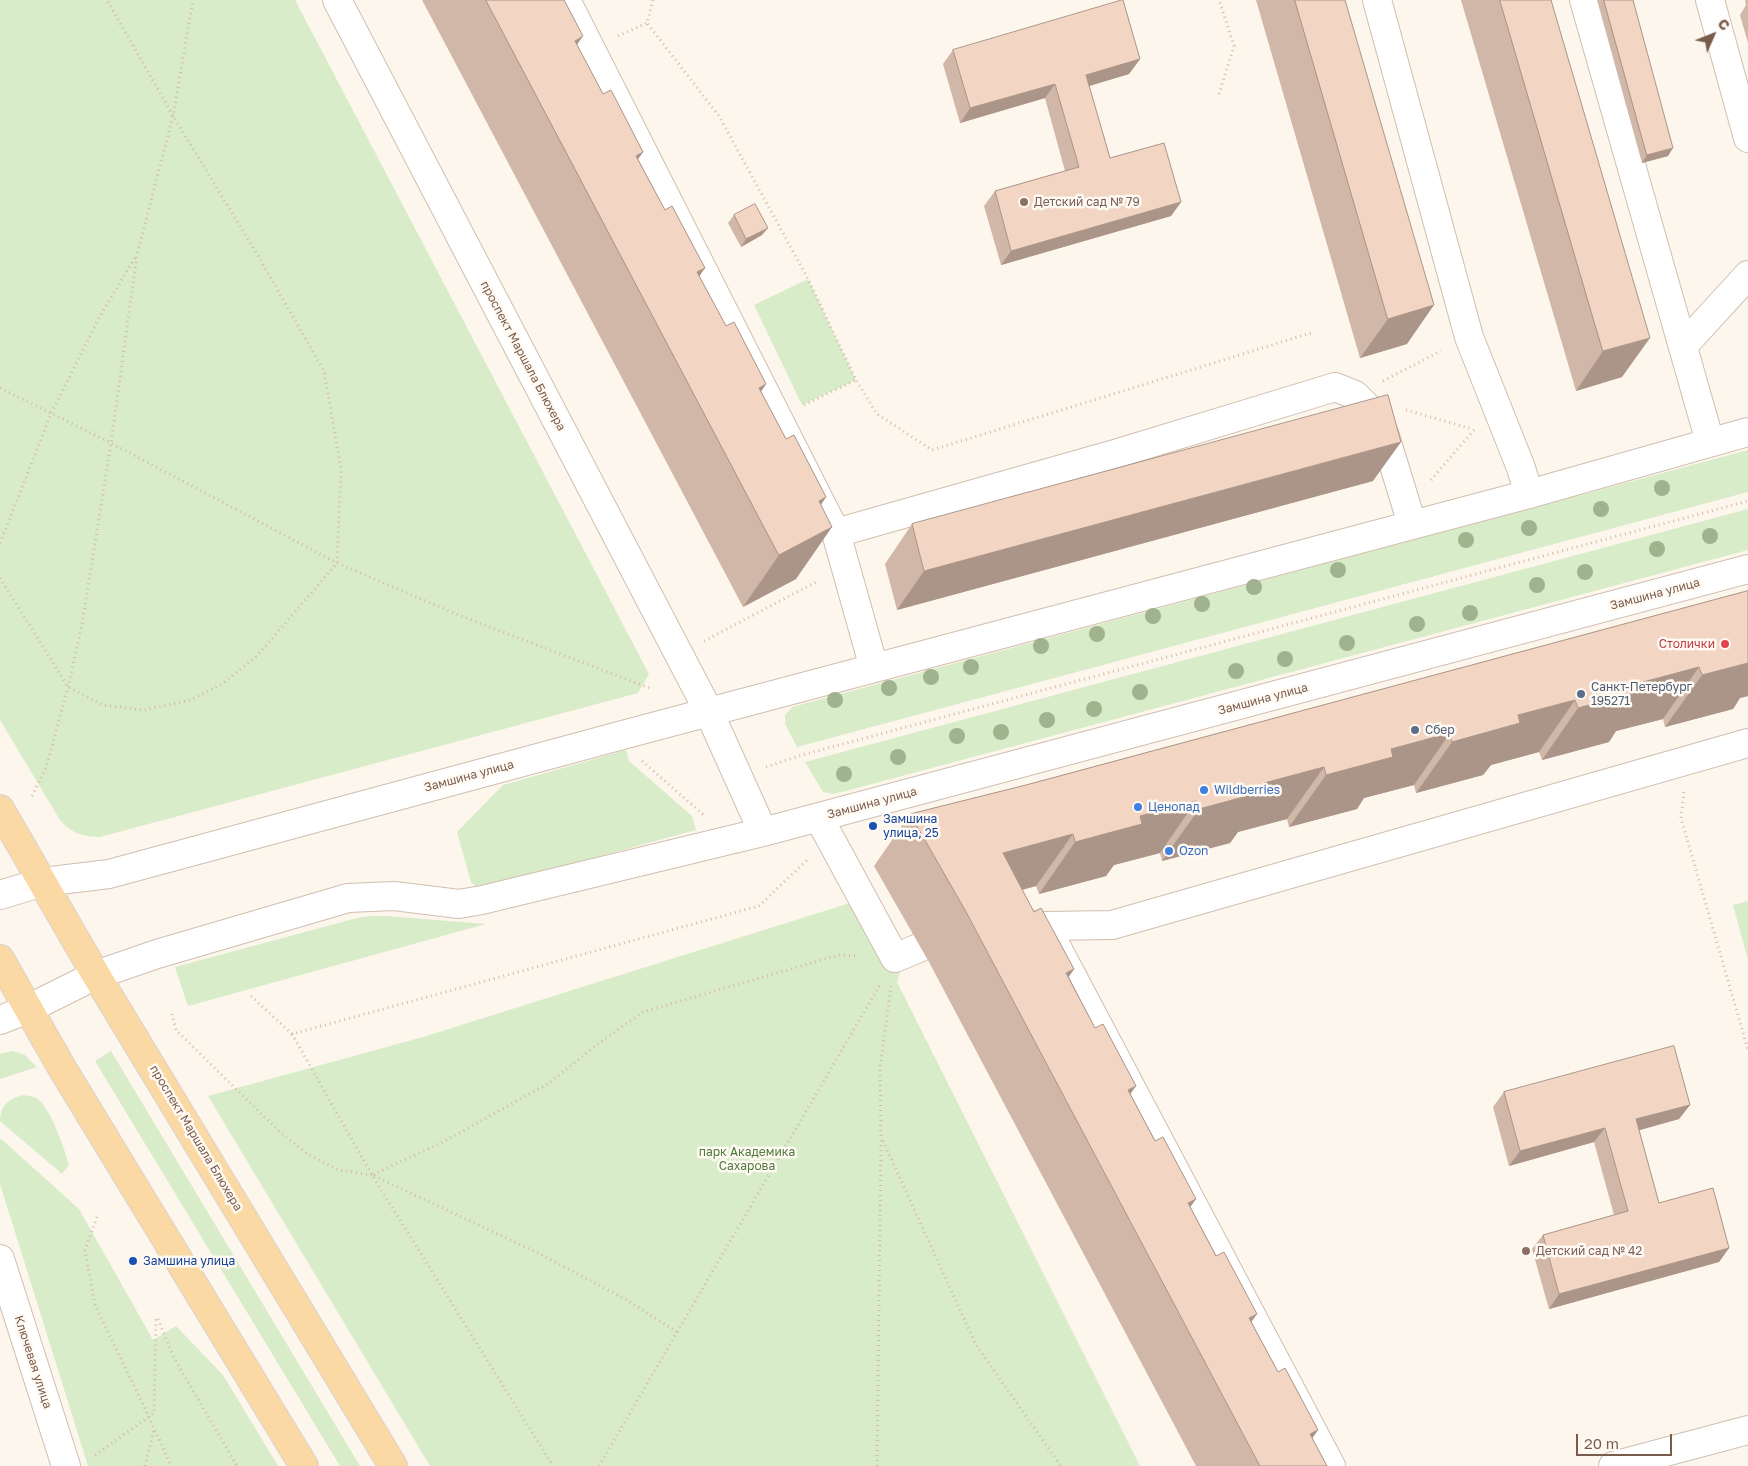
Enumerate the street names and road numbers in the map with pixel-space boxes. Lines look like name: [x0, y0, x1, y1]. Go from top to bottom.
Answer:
street label: проспект Маршала Блюхера: [477, 279, 569, 433]
street label: Замшина улица: [1609, 575, 1701, 613]
street label: Замшина улица: [1217, 680, 1309, 718]
street label: Замшина улица: [423, 757, 515, 795]
street label: Замшина улица: [826, 784, 918, 822]
street label: проспект Маршала Блюхера: [147, 1063, 245, 1213]
street label: Ключевая улица: [11, 1314, 55, 1410]

